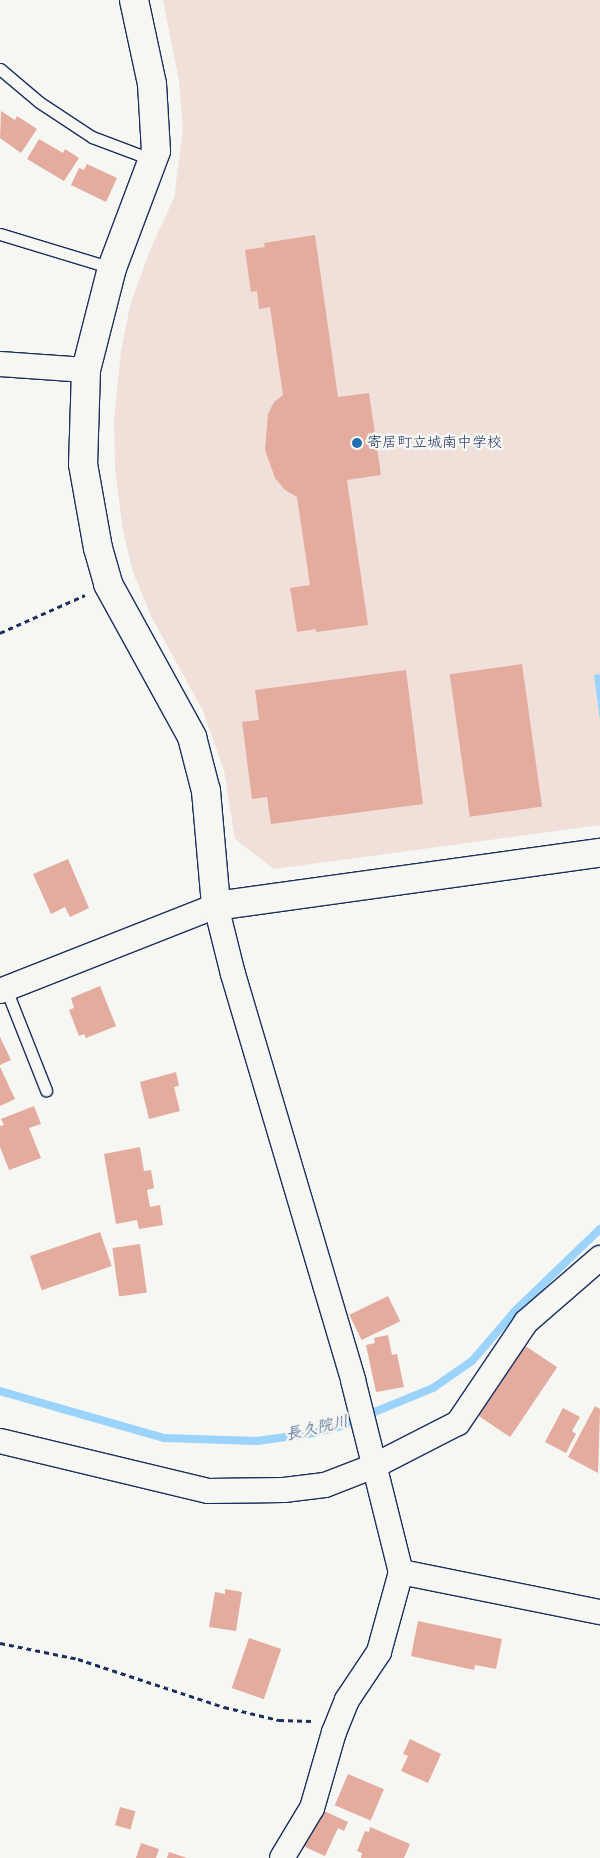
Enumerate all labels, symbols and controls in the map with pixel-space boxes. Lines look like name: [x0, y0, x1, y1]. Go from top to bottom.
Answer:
place label: 寄居町立城南中学校: [367, 434, 502, 452]
marker: 寄居町立城南中学校: [351, 437, 363, 449]
water label: 長久院川: [284, 1411, 350, 1445]

